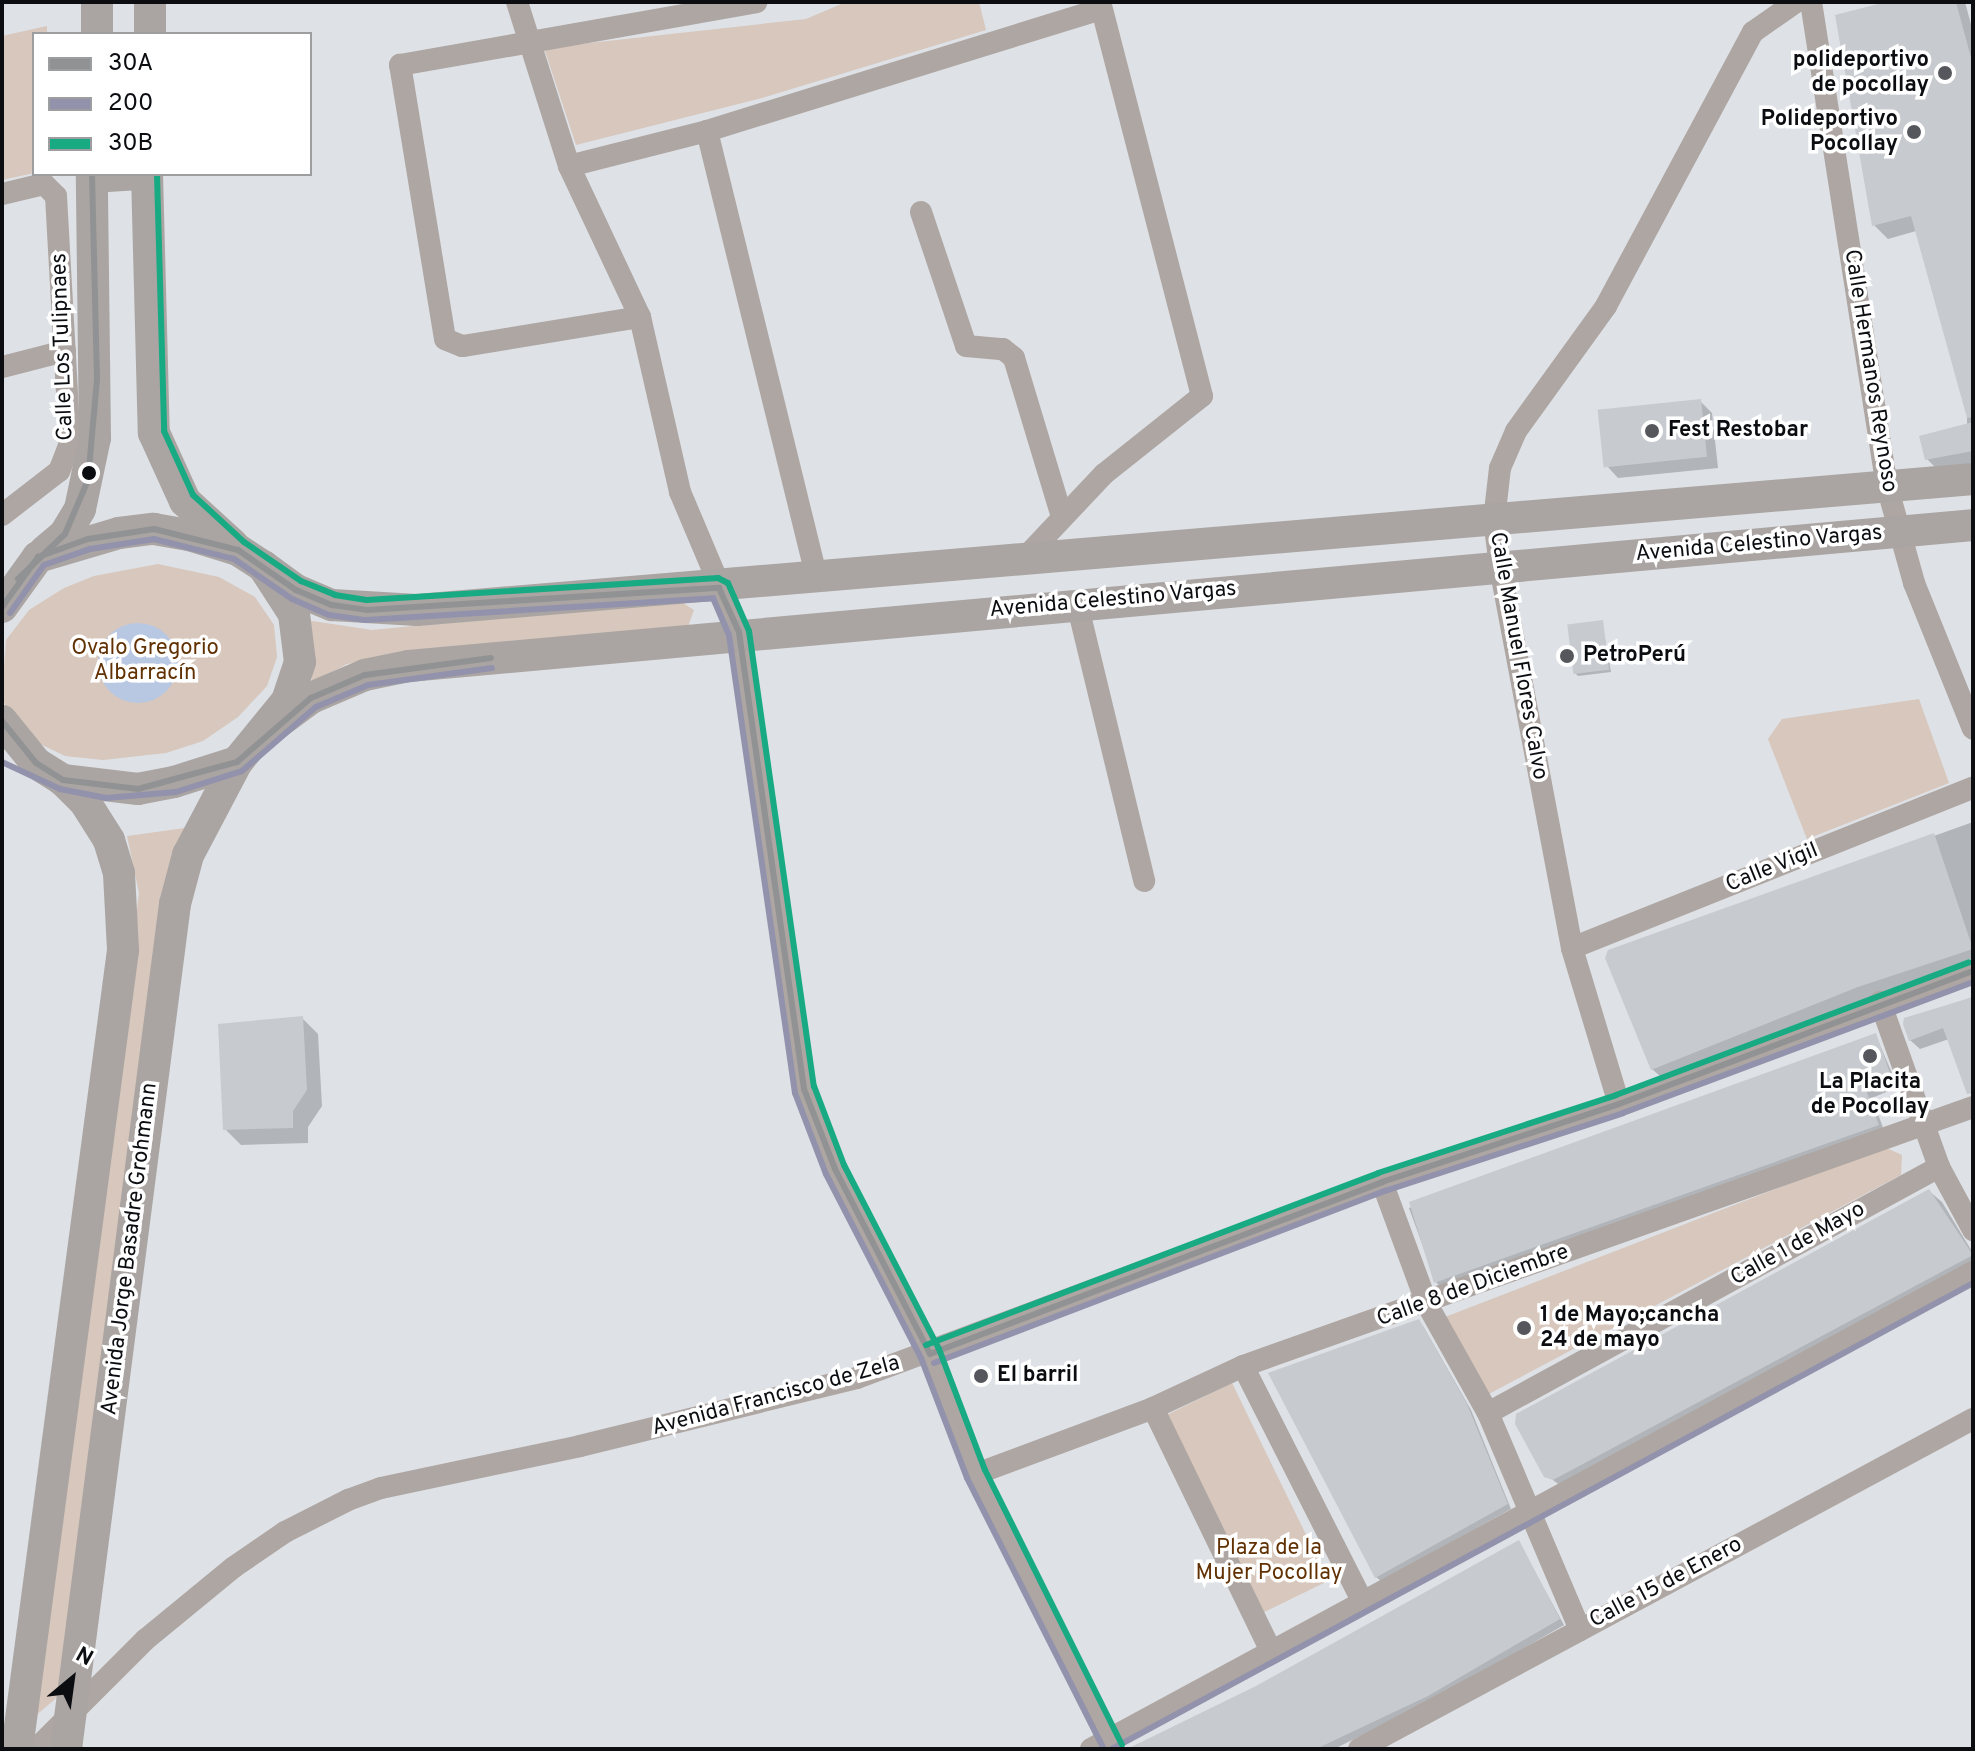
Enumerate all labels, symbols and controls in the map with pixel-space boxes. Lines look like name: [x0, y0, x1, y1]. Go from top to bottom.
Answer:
legend: [32, 32, 312, 176]
place label: polideportivo de pocollay: [1793, 47, 1929, 98]
text: 30A: [108, 49, 153, 79]
marker: polideportivo de pocollay: [1936, 64, 1954, 82]
text: 200: [108, 89, 153, 119]
place label: Polideportivo Pocollay: [1761, 106, 1898, 158]
marker: Polideportivo Pocollay: [1905, 123, 1923, 141]
text: 30B: [108, 129, 153, 159]
street label: Calle Hermanos Reynoso: [1838, 248, 1902, 494]
street label: Calle Los Tulipnaes: [47, 252, 79, 442]
place label: Fest Restobar: [1668, 418, 1808, 444]
marker: Fest Restobar: [1643, 422, 1661, 440]
unlabelled marker: [81, 465, 97, 481]
street label: Avenida Celestino Vargas: [1634, 520, 1884, 568]
street label: Calle Manuel Flores Calvo: [1483, 530, 1553, 782]
street label: Avenida Celestino Vargas: [988, 576, 1238, 624]
park label: Ovalo Gregorio Albarracín: [71, 635, 219, 686]
place label: PetroPerú: [1583, 643, 1686, 669]
marker: PetroPerú: [1558, 647, 1576, 665]
street label: Calle Vigil: [1722, 837, 1822, 899]
marker: La Placita de Pocollay: [1861, 1047, 1879, 1065]
place label: La Placita de Pocollay: [1811, 1069, 1929, 1120]
street label: Avenida Jorge Basadre Grohmann: [96, 1081, 164, 1417]
street label: Calle 1 de Mayo: [1726, 1196, 1870, 1292]
street label: Calle 8 de Diciembre: [1373, 1239, 1573, 1333]
place label: 1 de Mayo;cancha 24 de mayo: [1540, 1302, 1719, 1354]
marker: 1 de Mayo;cancha 24 de mayo: [1515, 1319, 1533, 1337]
street label: Avenida Francisco de Zela: [649, 1350, 903, 1442]
place label: El barril: [997, 1363, 1078, 1389]
marker: El barril: [972, 1367, 990, 1385]
street label: Calle 15 de Enero: [1585, 1532, 1747, 1634]
park label: Plaza de la Mujer Pocollay: [1196, 1535, 1342, 1586]
north arrow: [32, 1639, 112, 1719]
text: N: [70, 1642, 97, 1673]

